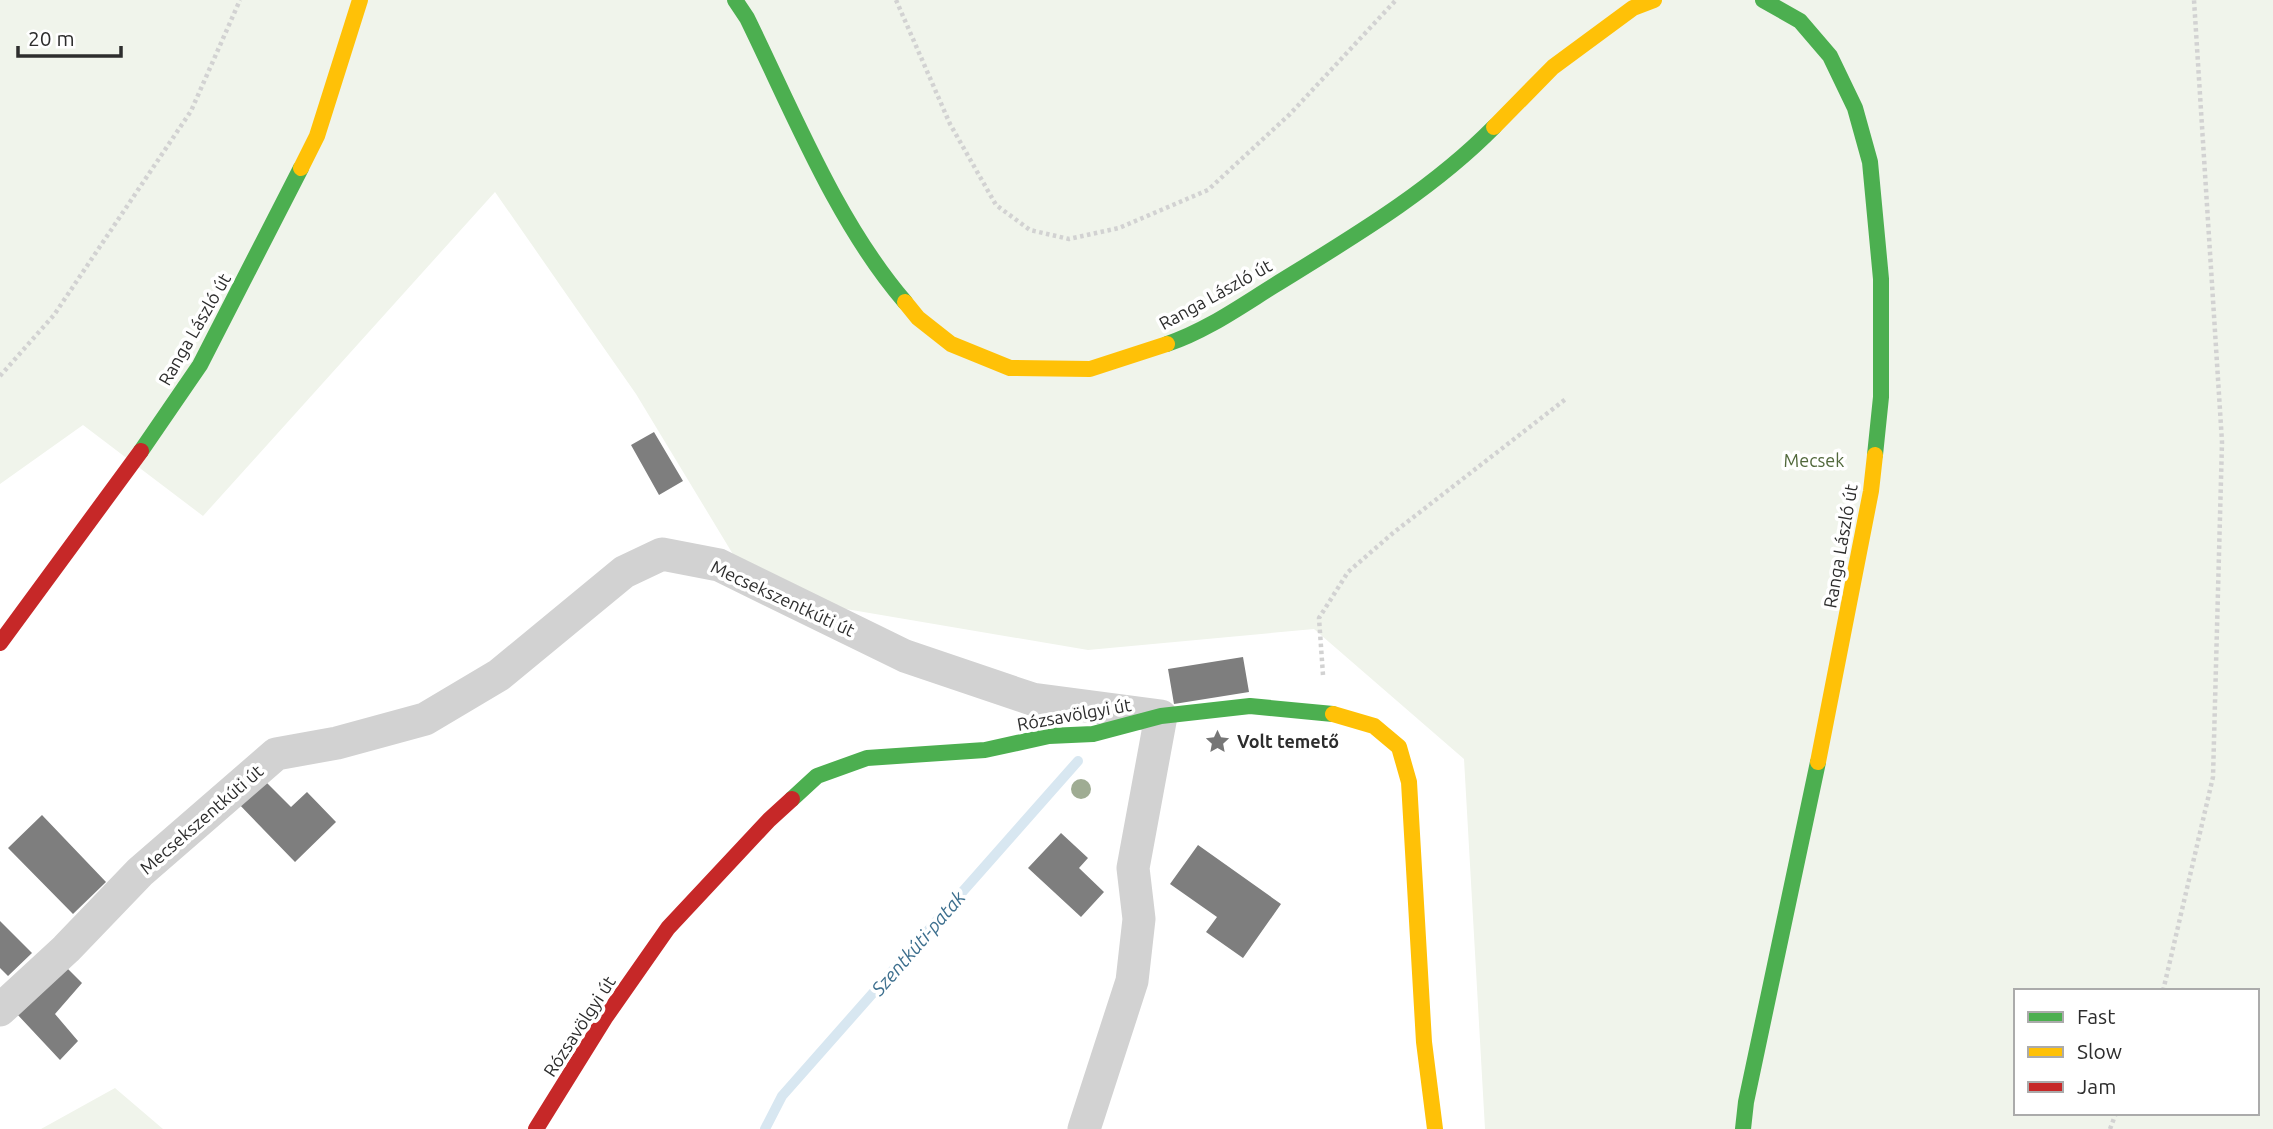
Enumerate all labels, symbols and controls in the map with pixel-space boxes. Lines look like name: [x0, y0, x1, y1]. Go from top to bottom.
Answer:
scale bar: [18, 14, 121, 58]
text: 20 m: [28, 26, 75, 50]
street label: Ranga László út: [1155, 255, 1275, 333]
street label: Ranga László út: [154, 270, 234, 388]
park label: Mecsek: [1784, 450, 1844, 470]
street label: Ranga László út: [1819, 482, 1861, 610]
street label: Mecsekszentkúti út: [708, 556, 858, 640]
street label: Rózsavölgyi út: [1015, 694, 1133, 734]
place icon: Volt temető: [1203, 727, 1231, 755]
place label: Volt temető: [1237, 731, 1339, 751]
street label: Mecsekszentkúti út: [135, 760, 267, 878]
water label: Szentkúti-patak: [866, 886, 969, 1000]
street label: Rózsavölgyi út: [539, 972, 619, 1080]
legend: [2014, 989, 2259, 1115]
text: Fast: [2077, 1004, 2115, 1028]
text: Slow: [2077, 1039, 2122, 1063]
text: Jam: [2077, 1074, 2116, 1098]

